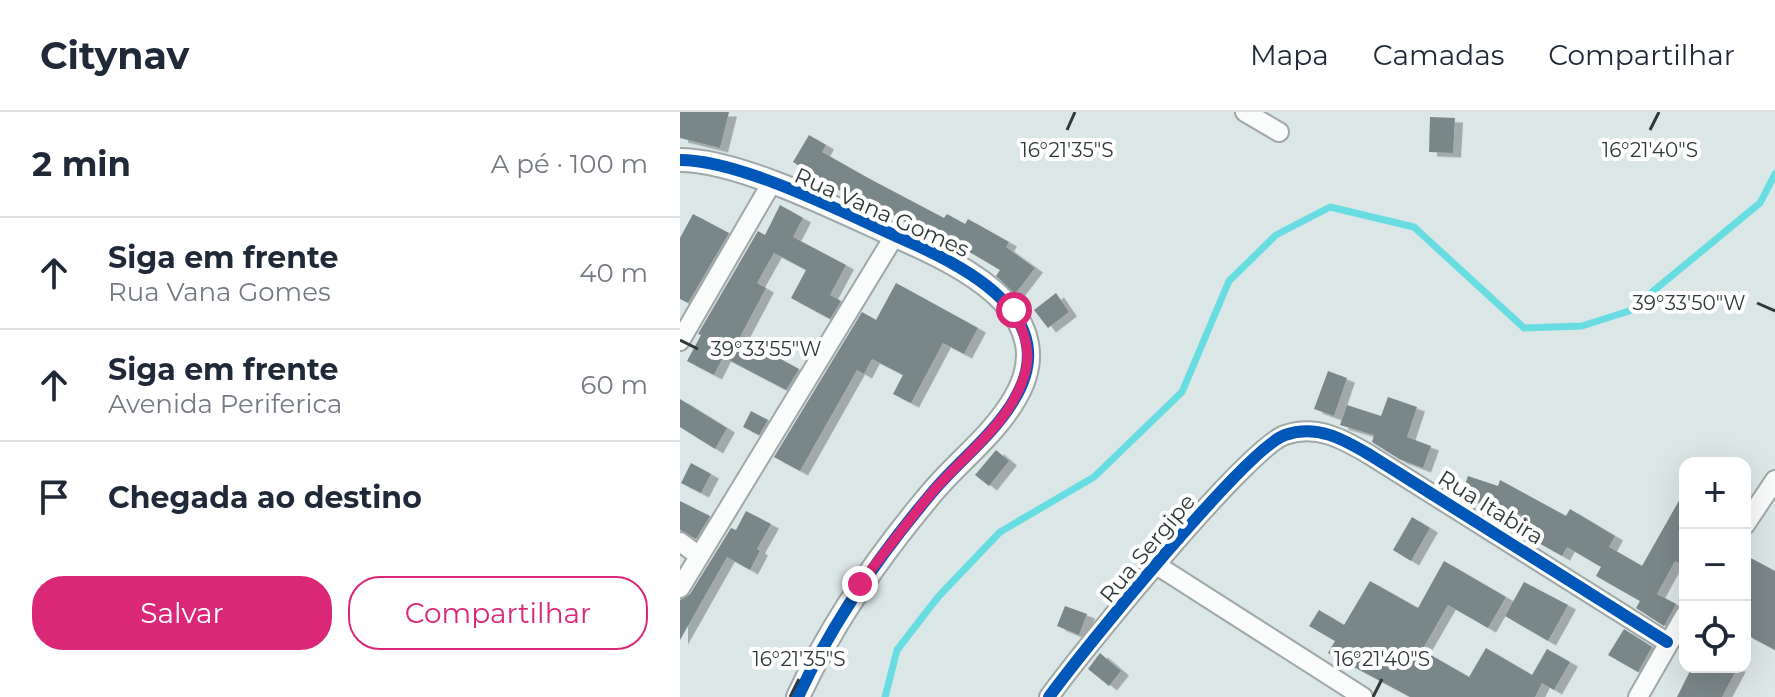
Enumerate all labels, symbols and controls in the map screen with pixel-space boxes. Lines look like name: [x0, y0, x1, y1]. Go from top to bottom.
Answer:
text: Citynav: [40, 32, 189, 79]
text: Mapa: [1250, 38, 1329, 72]
text: Camadas: [1373, 38, 1504, 72]
text: Compartilhar: [1548, 38, 1735, 72]
text: 16°21'35"S: [1020, 138, 1114, 162]
text: 16°21'40"S: [1602, 138, 1698, 162]
text: 2 min: [32, 143, 131, 185]
text: A pé · 100 m: [491, 148, 648, 180]
street label: Rua Vana Gomes: [790, 162, 974, 263]
text: Siga em frente: [108, 239, 338, 276]
icon: ahead: [32, 251, 76, 295]
text: 40 m: [579, 257, 648, 289]
text: Rua Vana Gomes: [108, 276, 331, 308]
text: 39°33'50"W: [1632, 291, 1746, 315]
route start: [996, 292, 1032, 328]
text: 39°33'55"W: [711, 337, 821, 361]
text: Siga em frente: [108, 351, 338, 388]
icon: ahead: [32, 363, 76, 407]
text: 60 m: [581, 369, 648, 401]
text: Avenida Periferica: [108, 388, 342, 420]
map controls: [1679, 457, 1751, 673]
button: +: [1679, 457, 1751, 529]
street label: Rua Itabira: [1433, 464, 1548, 550]
icon: arrive: [32, 475, 76, 519]
text: Chegada ao destino: [108, 479, 422, 516]
street label: Rua Sergipe: [1094, 488, 1201, 608]
button: −: [1679, 529, 1751, 601]
route end: [842, 566, 878, 602]
button: Salvar: [32, 576, 332, 650]
button: Compartilhar: [348, 576, 648, 650]
button: locate: [1679, 601, 1751, 673]
text: 16°21'35"S: [752, 647, 846, 671]
text: 16°21'40"S: [1334, 647, 1430, 671]

